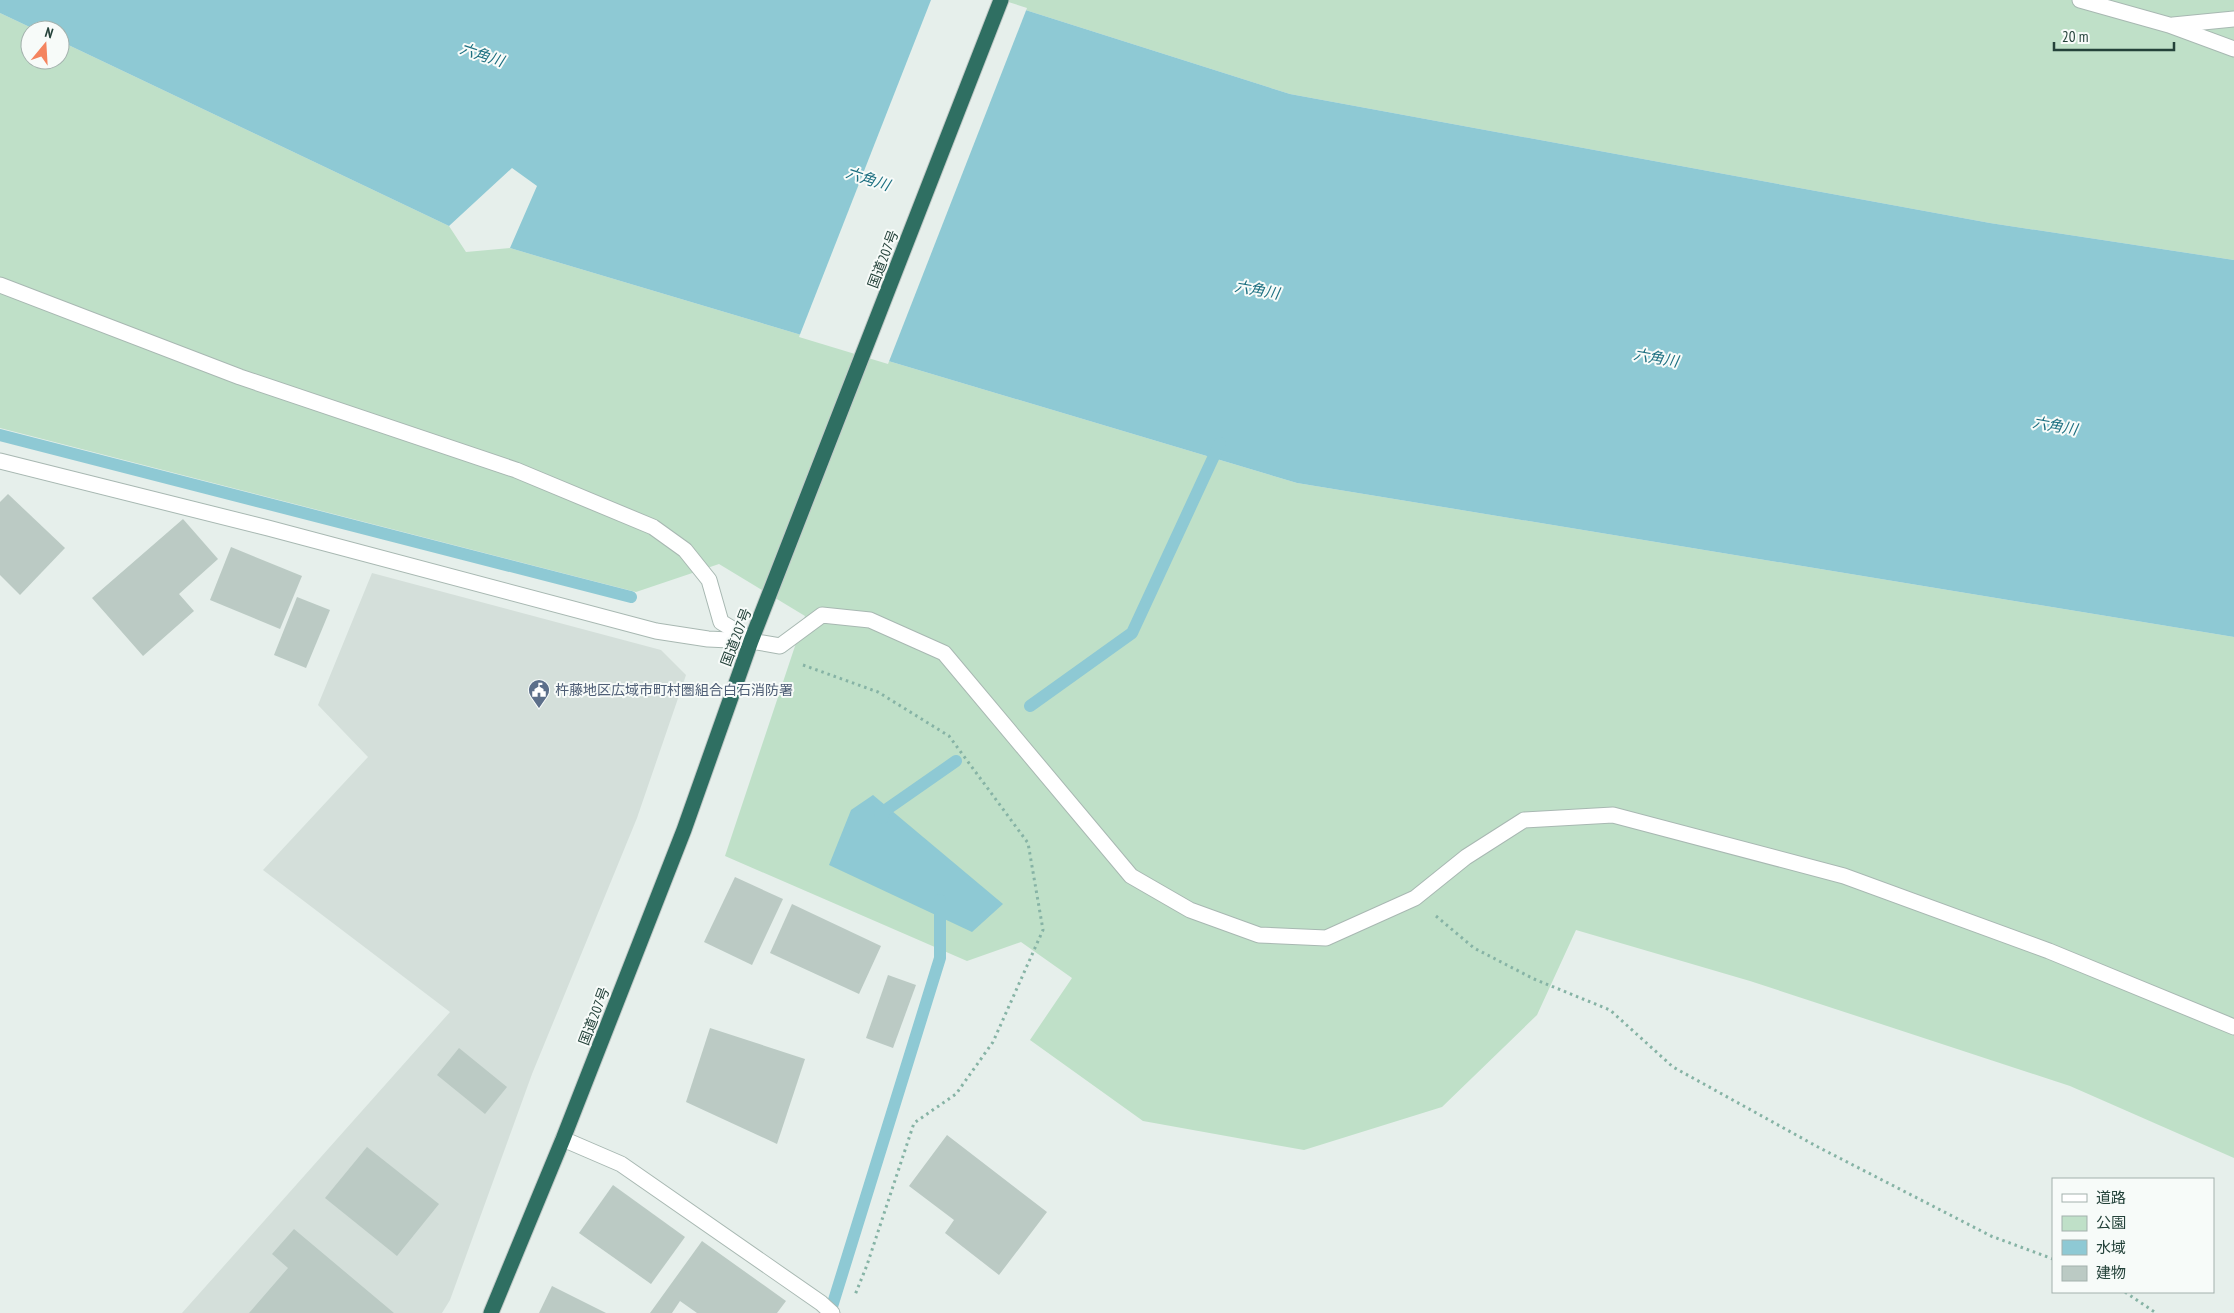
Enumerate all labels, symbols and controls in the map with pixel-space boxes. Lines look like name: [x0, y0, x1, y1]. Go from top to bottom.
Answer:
north arrow: [20, 20, 70, 70]
scale bar: [2054, 20, 2174, 52]
text: N: [43, 23, 55, 42]
text: 20 m: [2062, 27, 2088, 46]
water label: 六角川: [458, 39, 508, 71]
water label: 六角川: [844, 163, 894, 195]
street label: 国道207号: [864, 227, 902, 291]
water label: 六角川: [1233, 276, 1283, 303]
water label: 六角川: [1632, 344, 1682, 371]
water label: 六角川: [2031, 412, 2081, 439]
street label: 国道207号: [717, 605, 755, 669]
public building icon: 杵藤地区広域市町村圏組合白石消防署: [527, 678, 551, 709]
place label: 杵藤地区広域市町村圏組合白石消防署: [555, 681, 793, 699]
street label: 国道207号: [575, 984, 613, 1048]
legend: [2052, 1178, 2214, 1293]
text: 道路: [2096, 1188, 2126, 1207]
text: 公園: [2096, 1213, 2126, 1232]
text: 水域: [2096, 1238, 2126, 1257]
text: 建物: [2096, 1263, 2126, 1282]

